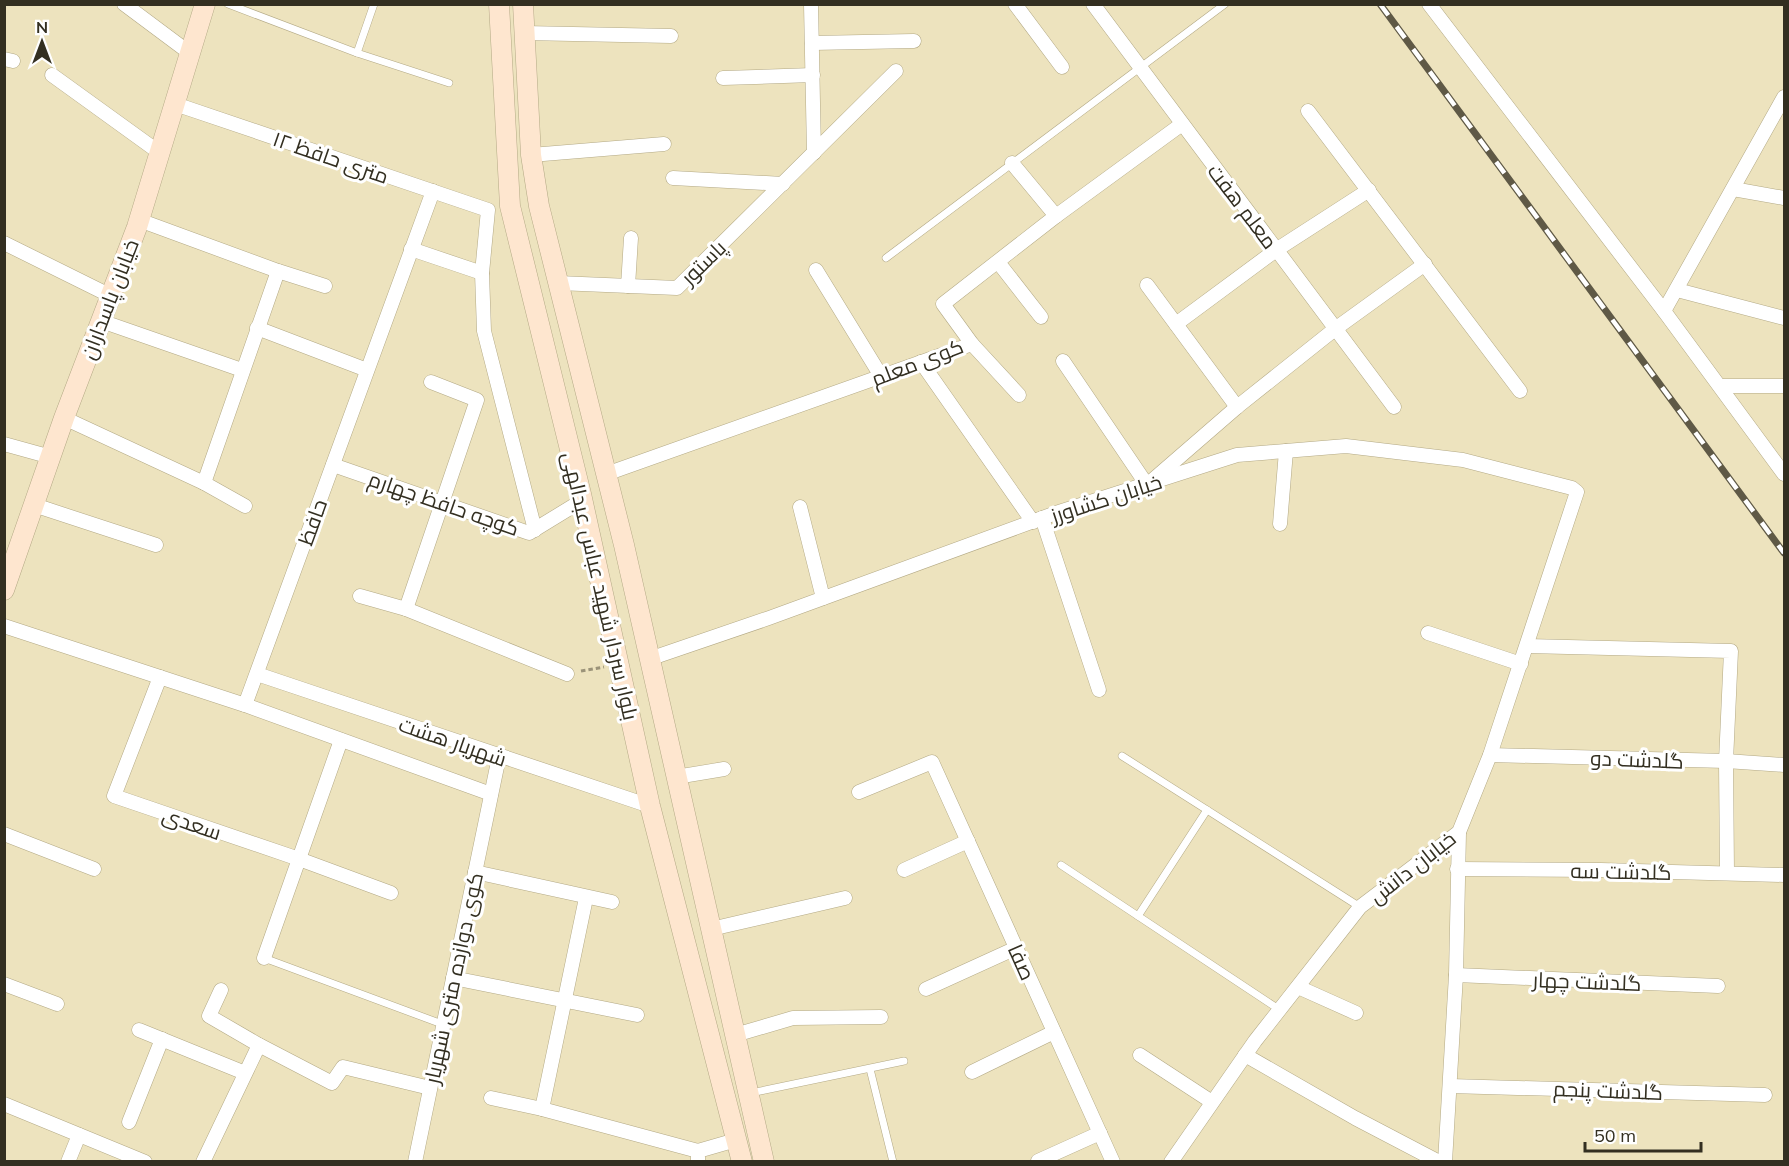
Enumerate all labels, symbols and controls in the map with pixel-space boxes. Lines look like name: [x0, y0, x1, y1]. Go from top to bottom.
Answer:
north arrow: [12, 12, 72, 72]
text: N: [36, 17, 48, 37]
street label: ۱۲ متری حافظ: [269, 125, 392, 190]
street label: معلم هفت: [1201, 158, 1283, 255]
street label: پاستور: [674, 234, 733, 292]
street label: خیابان پاسداران: [74, 235, 146, 363]
street label: کوی معلم: [867, 333, 968, 393]
street label: بلوار سردار شهید عباس عبدالهی: [556, 449, 645, 723]
street label: کوچه حافظ چهارم: [365, 465, 523, 543]
street label: خیابان کشاورز: [1046, 468, 1165, 529]
street label: حافظ: [292, 495, 332, 549]
street label: شهریار هشت: [395, 710, 510, 773]
street label: گلدشت دو: [1590, 744, 1684, 774]
street label: سعدی: [159, 801, 225, 846]
street label: خیابان دانش: [1363, 825, 1461, 910]
street label: گلدشت سه: [1570, 857, 1672, 885]
street label: کوی دوازده متری شهریار: [418, 870, 489, 1087]
street label: صفا: [1003, 940, 1041, 984]
street label: گلدشت چهار: [1531, 966, 1642, 998]
street label: گلدشت پنجم: [1552, 1075, 1663, 1107]
scale bar: [1585, 1115, 1700, 1153]
text: 50 m: [1594, 1124, 1636, 1147]

